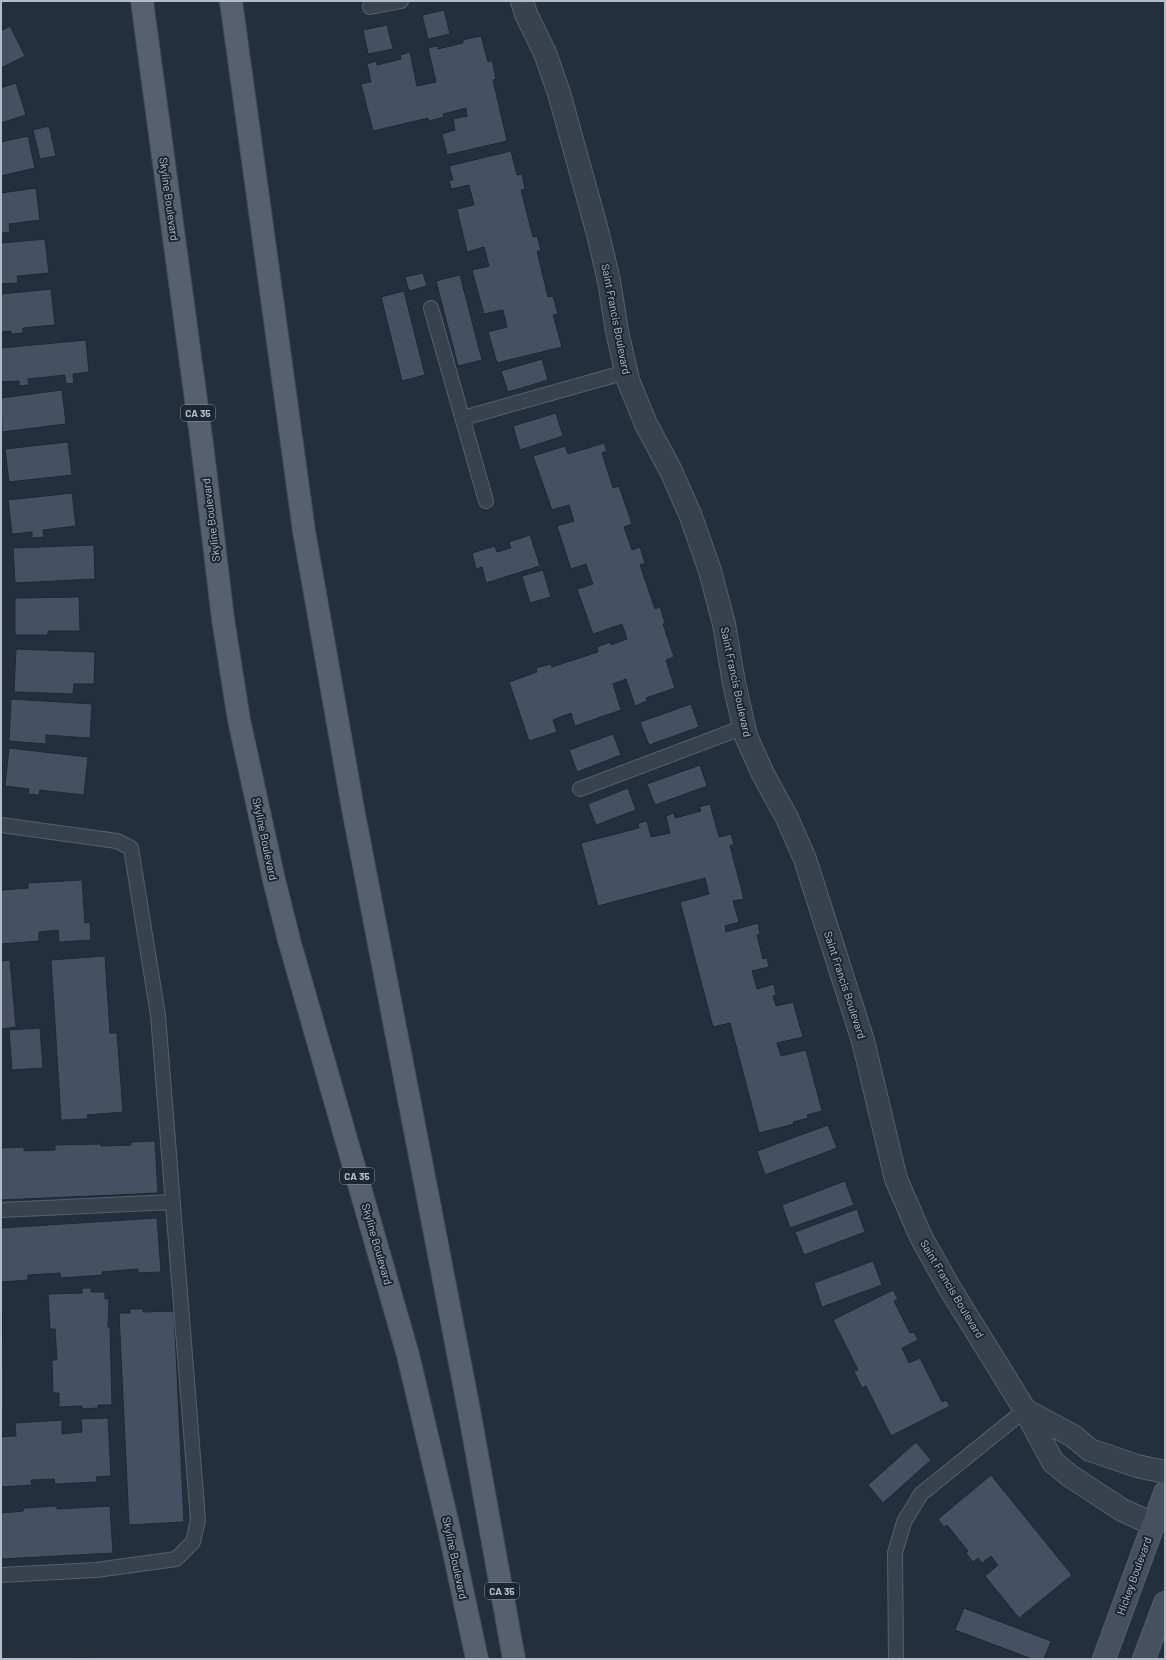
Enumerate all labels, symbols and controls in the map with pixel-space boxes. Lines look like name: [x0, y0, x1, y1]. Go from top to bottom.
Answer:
street label: Skyline Boulevard: [157, 156, 182, 241]
street label: Saint Francis Boulevard: [599, 263, 634, 375]
road number: CA 35: [181, 405, 215, 421]
street label: Skyline Boulevard: [199, 478, 222, 563]
street label: Saint Francis Boulevard: [718, 626, 755, 738]
street label: Skyline Boulevard: [250, 796, 281, 881]
street label: Saint Francis Boulevard: [822, 929, 869, 1040]
road number: CA 35: [340, 1168, 374, 1184]
street label: Skyline Boulevard: [360, 1202, 395, 1286]
street label: Saint Francis Boulevard: [918, 1237, 987, 1340]
street label: Skyline Boulevard: [440, 1515, 471, 1600]
street label: Hickey Boulevard: [1113, 1535, 1154, 1616]
road number: CA 35: [485, 1583, 519, 1599]

